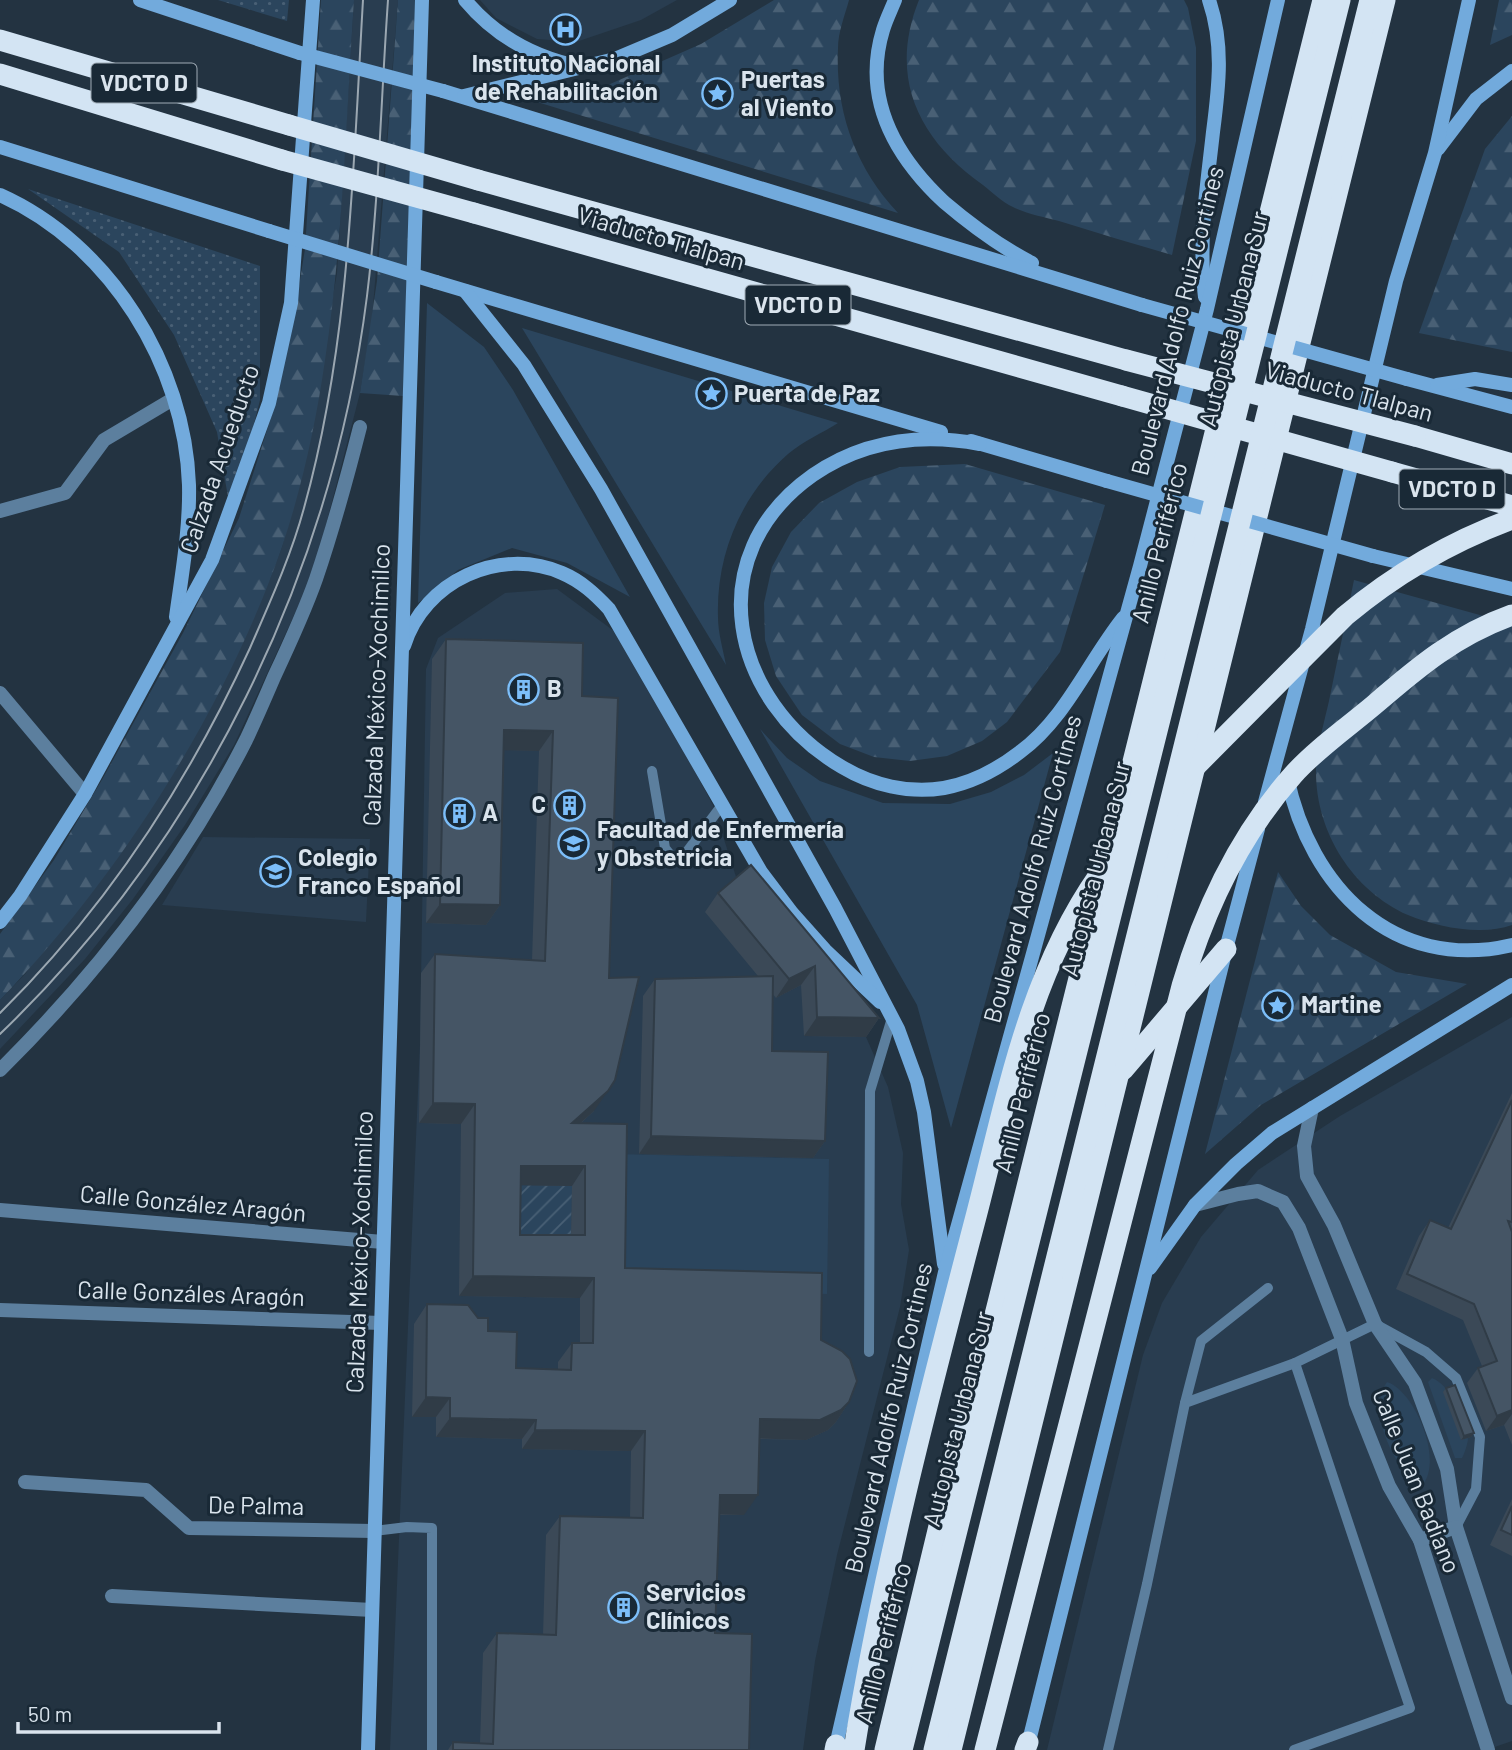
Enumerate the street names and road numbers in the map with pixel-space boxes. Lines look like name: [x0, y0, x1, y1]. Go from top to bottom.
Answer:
road number: VDCTO D: [92, 64, 196, 102]
street label: Boulevard Adolfo Ruiz Cortines: [1124, 163, 1229, 478]
street label: Viaducto Tlalpan: [574, 200, 748, 275]
street label: Autopista Urbana Sur: [1192, 208, 1273, 429]
road number: VDCTO D: [746, 286, 850, 324]
street label: Viaducto Tlalpan: [1262, 354, 1437, 427]
street label: Calzada Acueducto: [173, 360, 264, 557]
street label: Anillo Periférico: [1125, 459, 1193, 626]
road number: VDCTO D: [1400, 470, 1504, 509]
street label: Calzada México-Xochimilco: [356, 543, 395, 827]
street label: Boulevard Adolfo Ruiz Cortines: [976, 711, 1087, 1026]
street label: Autopista Urbana Sur: [1054, 758, 1135, 979]
street label: Anillo Periférico: [988, 1009, 1056, 1176]
street label: Calzada México-Xochimilco: [339, 1110, 378, 1394]
street label: Calle González Aragón: [79, 1178, 307, 1227]
street label: Boulevard Adolfo Ruiz Cortines: [838, 1260, 937, 1576]
street label: Calle Gonzáles Aragón: [77, 1274, 305, 1311]
street label: Autopista Urbana Sur: [916, 1308, 997, 1529]
street label: Calle Juan Badiano: [1367, 1384, 1468, 1577]
street label: De Palma: [208, 1489, 305, 1520]
street label: Anillo Periférico: [849, 1559, 917, 1726]

